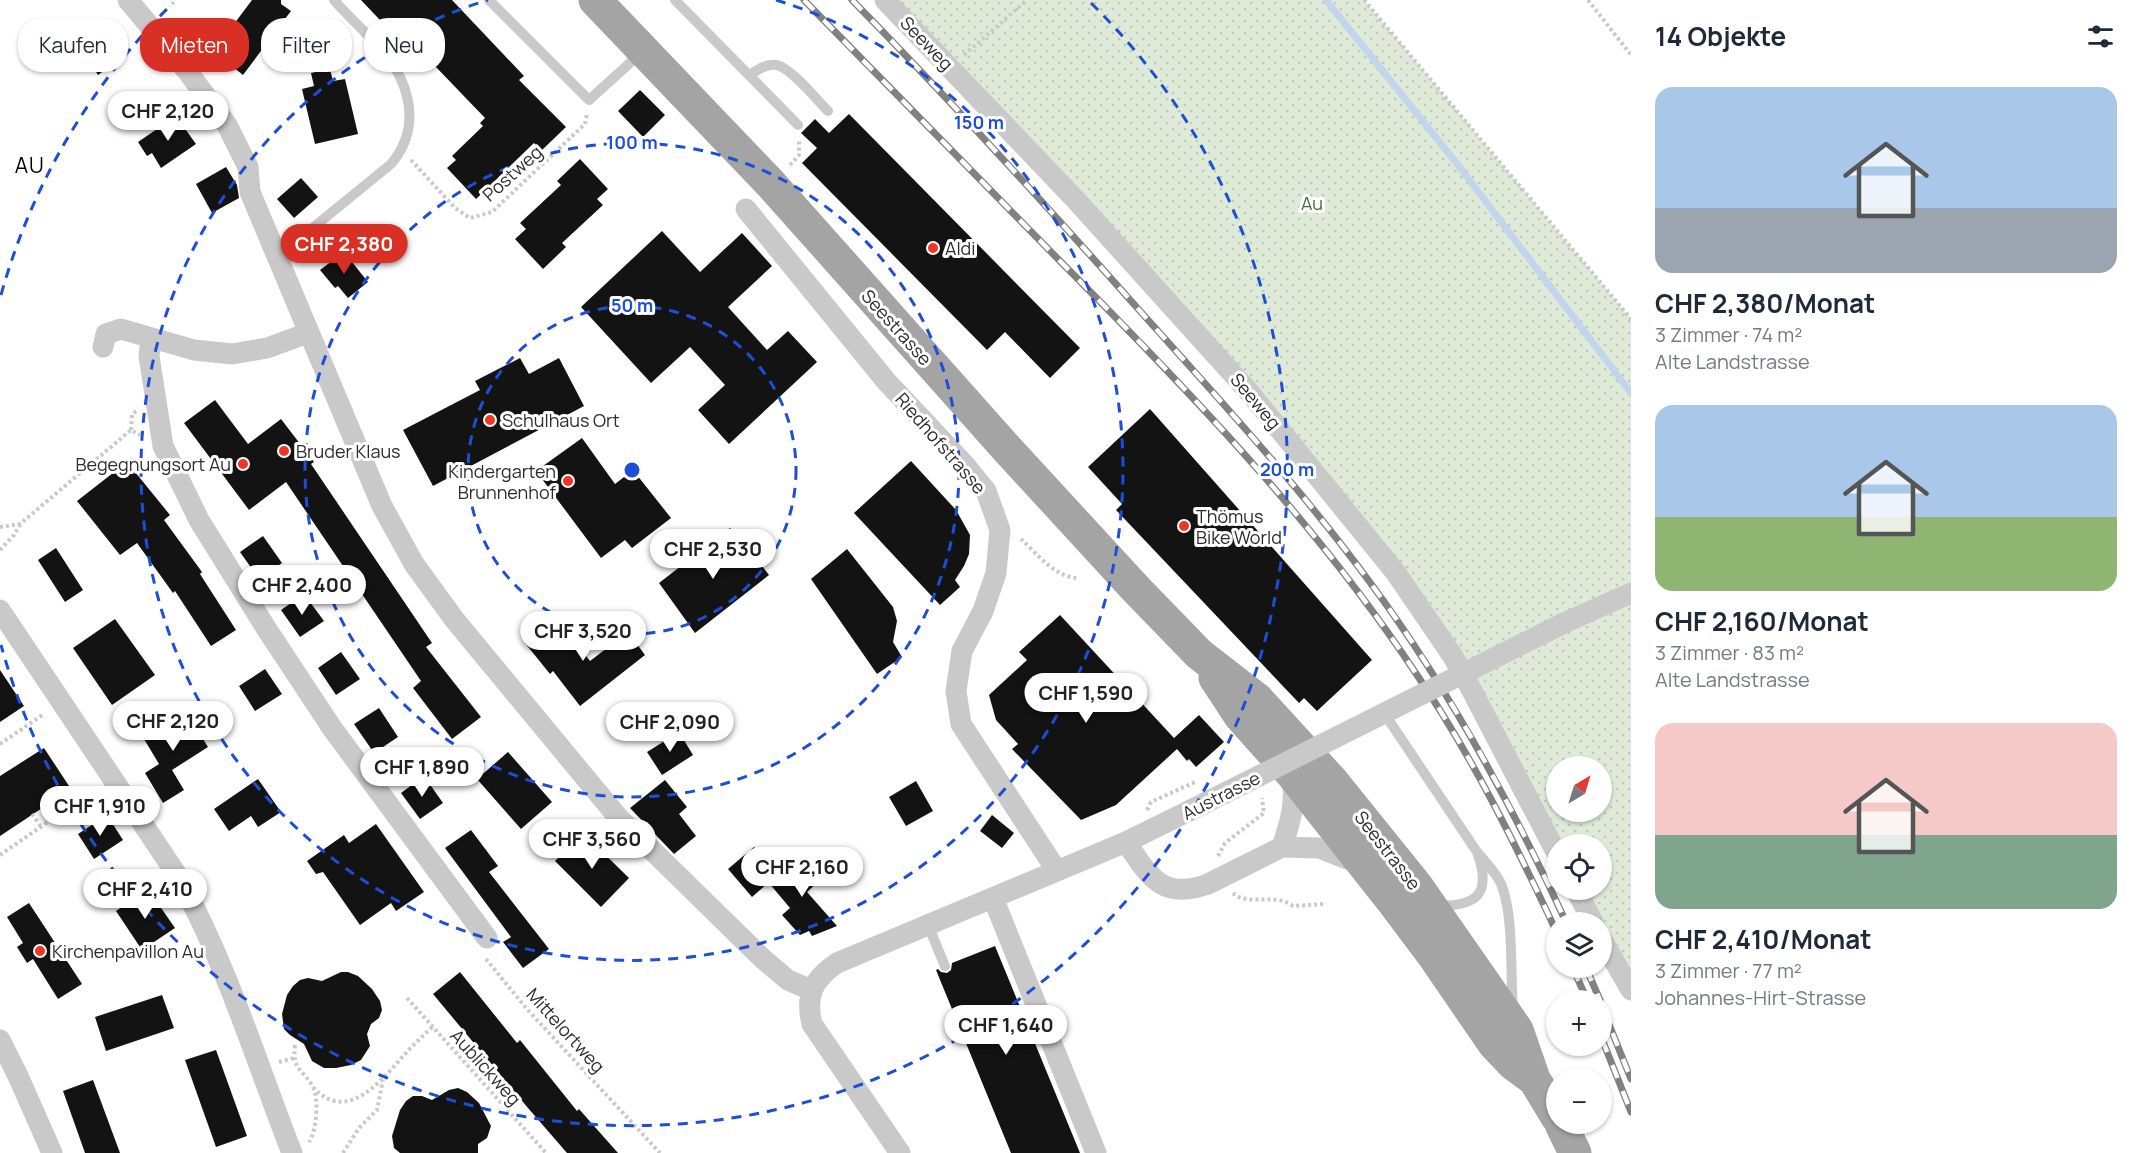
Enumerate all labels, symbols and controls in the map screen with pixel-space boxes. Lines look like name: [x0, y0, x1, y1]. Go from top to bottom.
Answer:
street label: Seeweg: [895, 11, 959, 75]
chip: Kaufen: [18, 18, 128, 72]
chip: Mieten: [140, 18, 249, 72]
chip: Filter: [261, 18, 352, 72]
chip: Neu: [364, 18, 445, 72]
text: 14 Objekte: [1655, 18, 1786, 54]
icon: filters: [2084, 20, 2117, 53]
pin: CHF 2,120: [99, 91, 237, 142]
text: CHF 2,120: [121, 97, 215, 124]
text: 150 m: [954, 110, 1004, 134]
icon: home: [1832, 126, 1940, 234]
text: 100 m: [606, 130, 658, 154]
street label: Postweg: [477, 140, 547, 206]
district label: AU: [15, 151, 45, 179]
park label: Au: [1301, 191, 1323, 215]
pin: CHF 2,380: [275, 224, 413, 275]
text: CHF 2,380: [295, 230, 393, 257]
place label: Aldi: [945, 236, 975, 260]
marker: Aldi: [926, 241, 940, 255]
street label: Seestrasse: [857, 284, 937, 370]
text: CHF 2,380/Monat: [1655, 285, 1875, 321]
text: 50 m: [611, 293, 653, 317]
text: 3 Zimmer · 74 m²: [1655, 321, 1802, 348]
text: Alte Landstrasse: [1655, 348, 1810, 375]
street label: Seeweg: [1225, 368, 1287, 434]
street label: Riedhofstrasse: [890, 387, 992, 499]
place label: Schulhaus Ort: [502, 408, 620, 432]
marker: Schulhaus Ort: [483, 413, 497, 427]
place label: Bruder Klaus: [296, 439, 401, 463]
marker: Bruder Klaus: [277, 444, 291, 458]
icon: home: [1832, 444, 1940, 552]
place label: Begegnungsort Au: [75, 452, 231, 476]
marker: Begegnungsort Au: [236, 457, 250, 471]
text: 200 m: [1260, 457, 1314, 481]
place label: Kindergarten Brunnenhof: [448, 459, 557, 504]
centre of rings: [622, 460, 642, 480]
marker: Kindergarten Brunnenhof: [561, 474, 575, 488]
place label: Thömus Bike World: [1196, 504, 1282, 549]
marker: Thömus Bike World: [1177, 519, 1191, 533]
pin: CHF 2,530: [644, 529, 782, 580]
text: CHF 2,530: [664, 535, 762, 562]
pin: CHF 2,400: [233, 565, 371, 616]
text: CHF 2,400: [252, 571, 352, 598]
text: CHF 2,160/Monat: [1655, 603, 1869, 639]
pin: CHF 3,520: [514, 611, 652, 662]
text: CHF 3,520: [534, 617, 632, 644]
text: 3 Zimmer · 83 m²: [1655, 639, 1804, 666]
text: Alte Landstrasse: [1655, 666, 1810, 693]
pin: CHF 1,590: [1017, 673, 1155, 724]
text: CHF 1,590: [1038, 679, 1134, 706]
pin: CHF 2,120: [104, 701, 242, 752]
pin: CHF 2,090: [601, 702, 739, 753]
text: CHF 2,120: [126, 707, 220, 734]
text: CHF 2,090: [620, 708, 720, 735]
pin: CHF 1,890: [353, 747, 491, 798]
text: CHF 1,890: [374, 753, 470, 780]
north arrow: [1546, 756, 1612, 822]
map controls: [1546, 756, 1612, 1134]
icon: home: [1832, 762, 1940, 870]
street label: Austrasse: [1178, 765, 1264, 825]
pin: CHF 1,910: [31, 786, 169, 837]
text: CHF 1,910: [54, 792, 146, 819]
street label: Seestrasse: [1349, 805, 1427, 895]
pin: CHF 3,560: [523, 819, 661, 870]
text: CHF 3,560: [543, 825, 641, 852]
button: locate: [1546, 834, 1612, 900]
pin: CHF 2,160: [733, 847, 871, 898]
text: CHF 2,160: [755, 853, 849, 880]
pin: CHF 2,410: [76, 869, 214, 920]
text: CHF 2,410: [97, 875, 193, 902]
button: layers: [1546, 912, 1612, 978]
text: CHF 2,410/Monat: [1655, 921, 1872, 957]
place label: Kirchenpavillon Au: [52, 939, 204, 963]
marker: Kirchenpavillon Au: [33, 944, 47, 958]
text: 3 Zimmer · 77 m²: [1655, 957, 1802, 984]
street label: Mittelortweg: [521, 982, 611, 1078]
text: Johannes-Hirt-Strasse: [1655, 984, 1866, 1011]
button: +: [1546, 990, 1612, 1056]
pin: CHF 1,640: [937, 1005, 1075, 1056]
text: CHF 1,640: [958, 1011, 1054, 1038]
street label: Aublickweg: [445, 1024, 527, 1110]
button: −: [1546, 1068, 1612, 1134]

